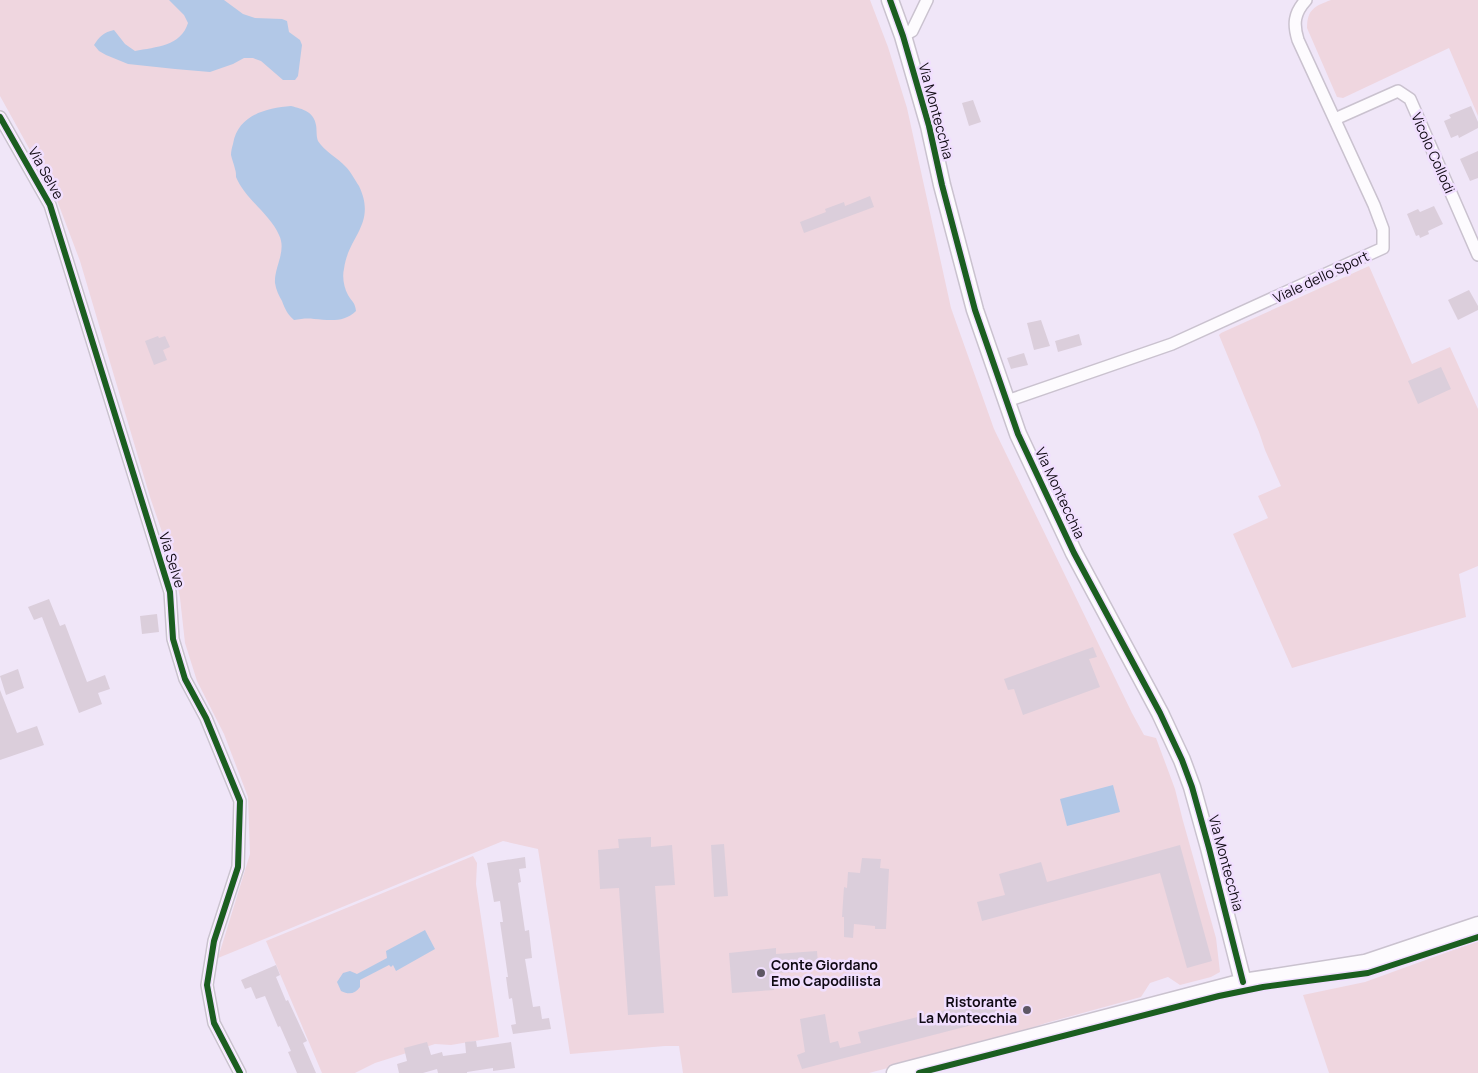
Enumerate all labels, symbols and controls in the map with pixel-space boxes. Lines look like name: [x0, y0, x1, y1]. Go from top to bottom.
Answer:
street label: Via Montecchia: [915, 61, 958, 161]
street label: Vicolo Collodi: [1407, 110, 1460, 196]
street label: Via Selve: [24, 143, 69, 202]
street label: Viale dello Sport: [1270, 246, 1372, 307]
street label: Via Montecchia: [1031, 444, 1090, 541]
street label: Via Selve: [155, 530, 190, 590]
street label: Via Montecchia: [1205, 813, 1248, 913]
place label: Conte Giordano Emo Capodilista: [771, 955, 881, 990]
marker: Conte Giordano Emo Capodilista: [755, 967, 767, 979]
place label: Ristorante La Montecchia: [919, 992, 1017, 1027]
marker: Ristorante La Montecchia: [1021, 1004, 1033, 1016]

